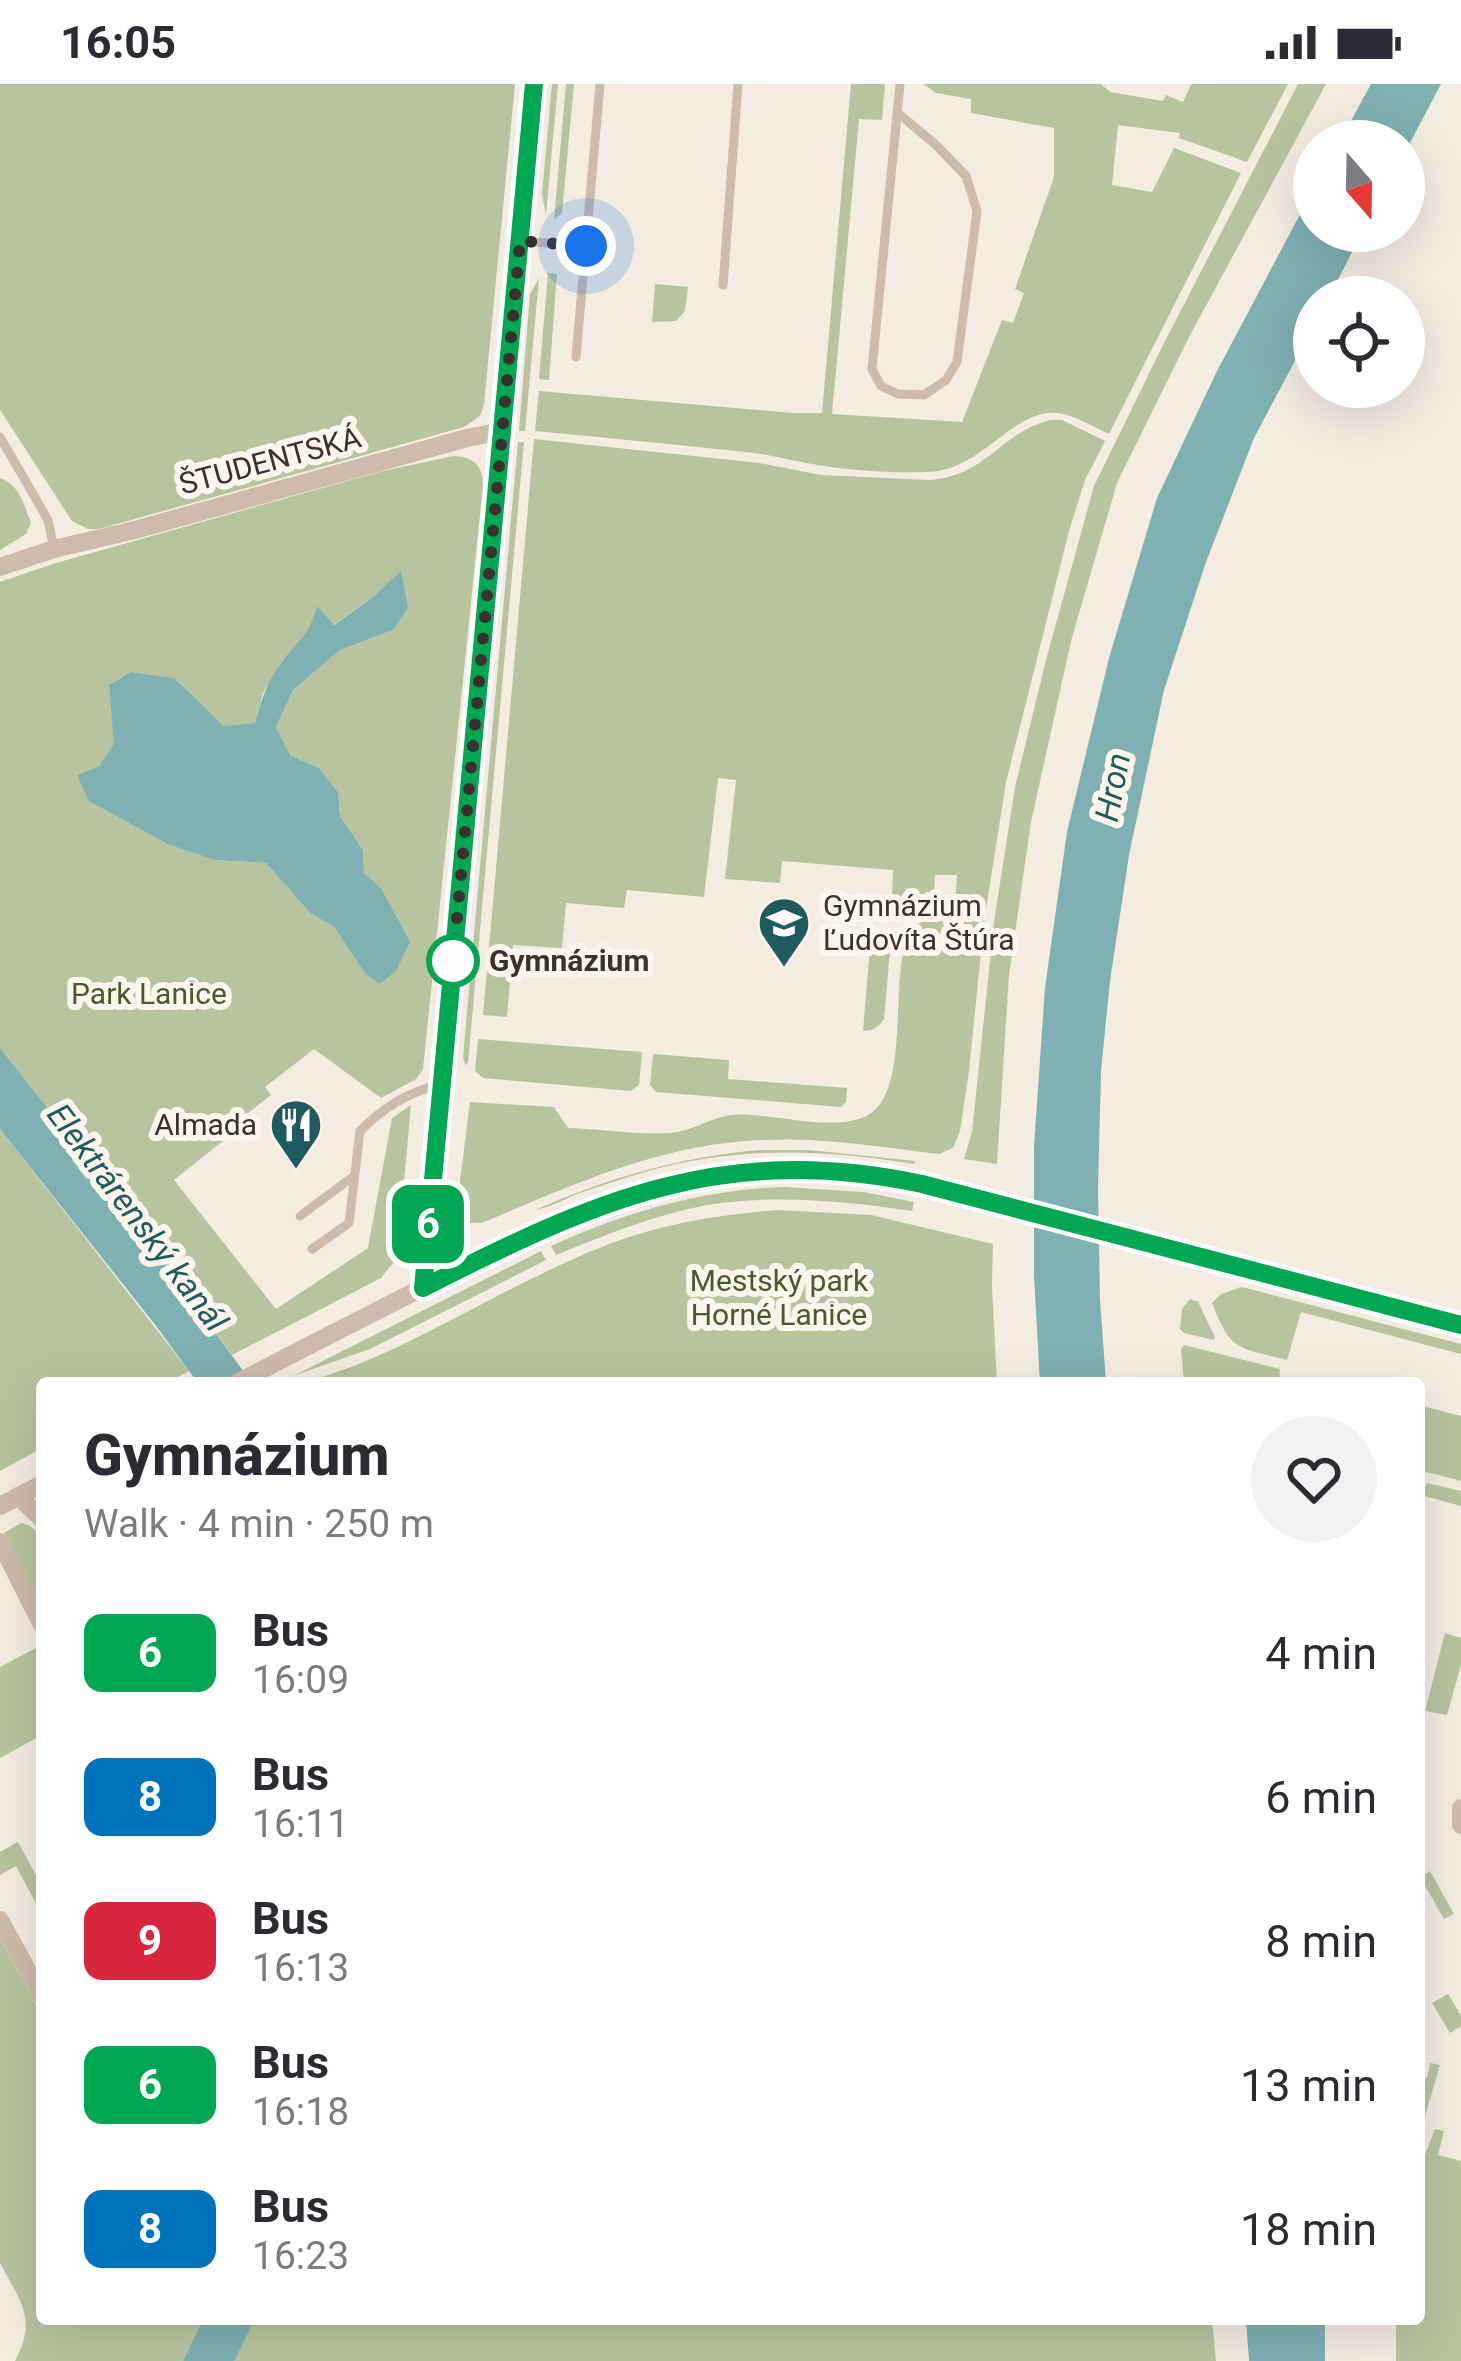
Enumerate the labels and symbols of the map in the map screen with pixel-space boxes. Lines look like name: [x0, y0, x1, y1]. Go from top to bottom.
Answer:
north arrow: [1293, 120, 1425, 252]
your location: [556, 216, 616, 276]
street label: ŠTUDENTSKÁ: [175, 419, 365, 502]
water label: Hron: [1087, 749, 1138, 825]
place label: Gymnázium Ľudovíta Štúra: [823, 888, 1014, 957]
school or university icon: Gymnázium Ľudovíta Štúra: [756, 895, 812, 969]
marker: Gymnázium: [428, 936, 478, 986]
place label: Gymnázium: [489, 943, 649, 978]
park label: Park Lanice: [71, 976, 227, 1011]
water label: Elektrárenský kanál: [39, 1096, 236, 1339]
restaurant icon: Almada: [268, 1097, 324, 1171]
place label: Almada: [154, 1107, 257, 1142]
line badge: 6: [389, 1185, 467, 1263]
park label: Mestský park Horné Lanice: [690, 1263, 869, 1332]

